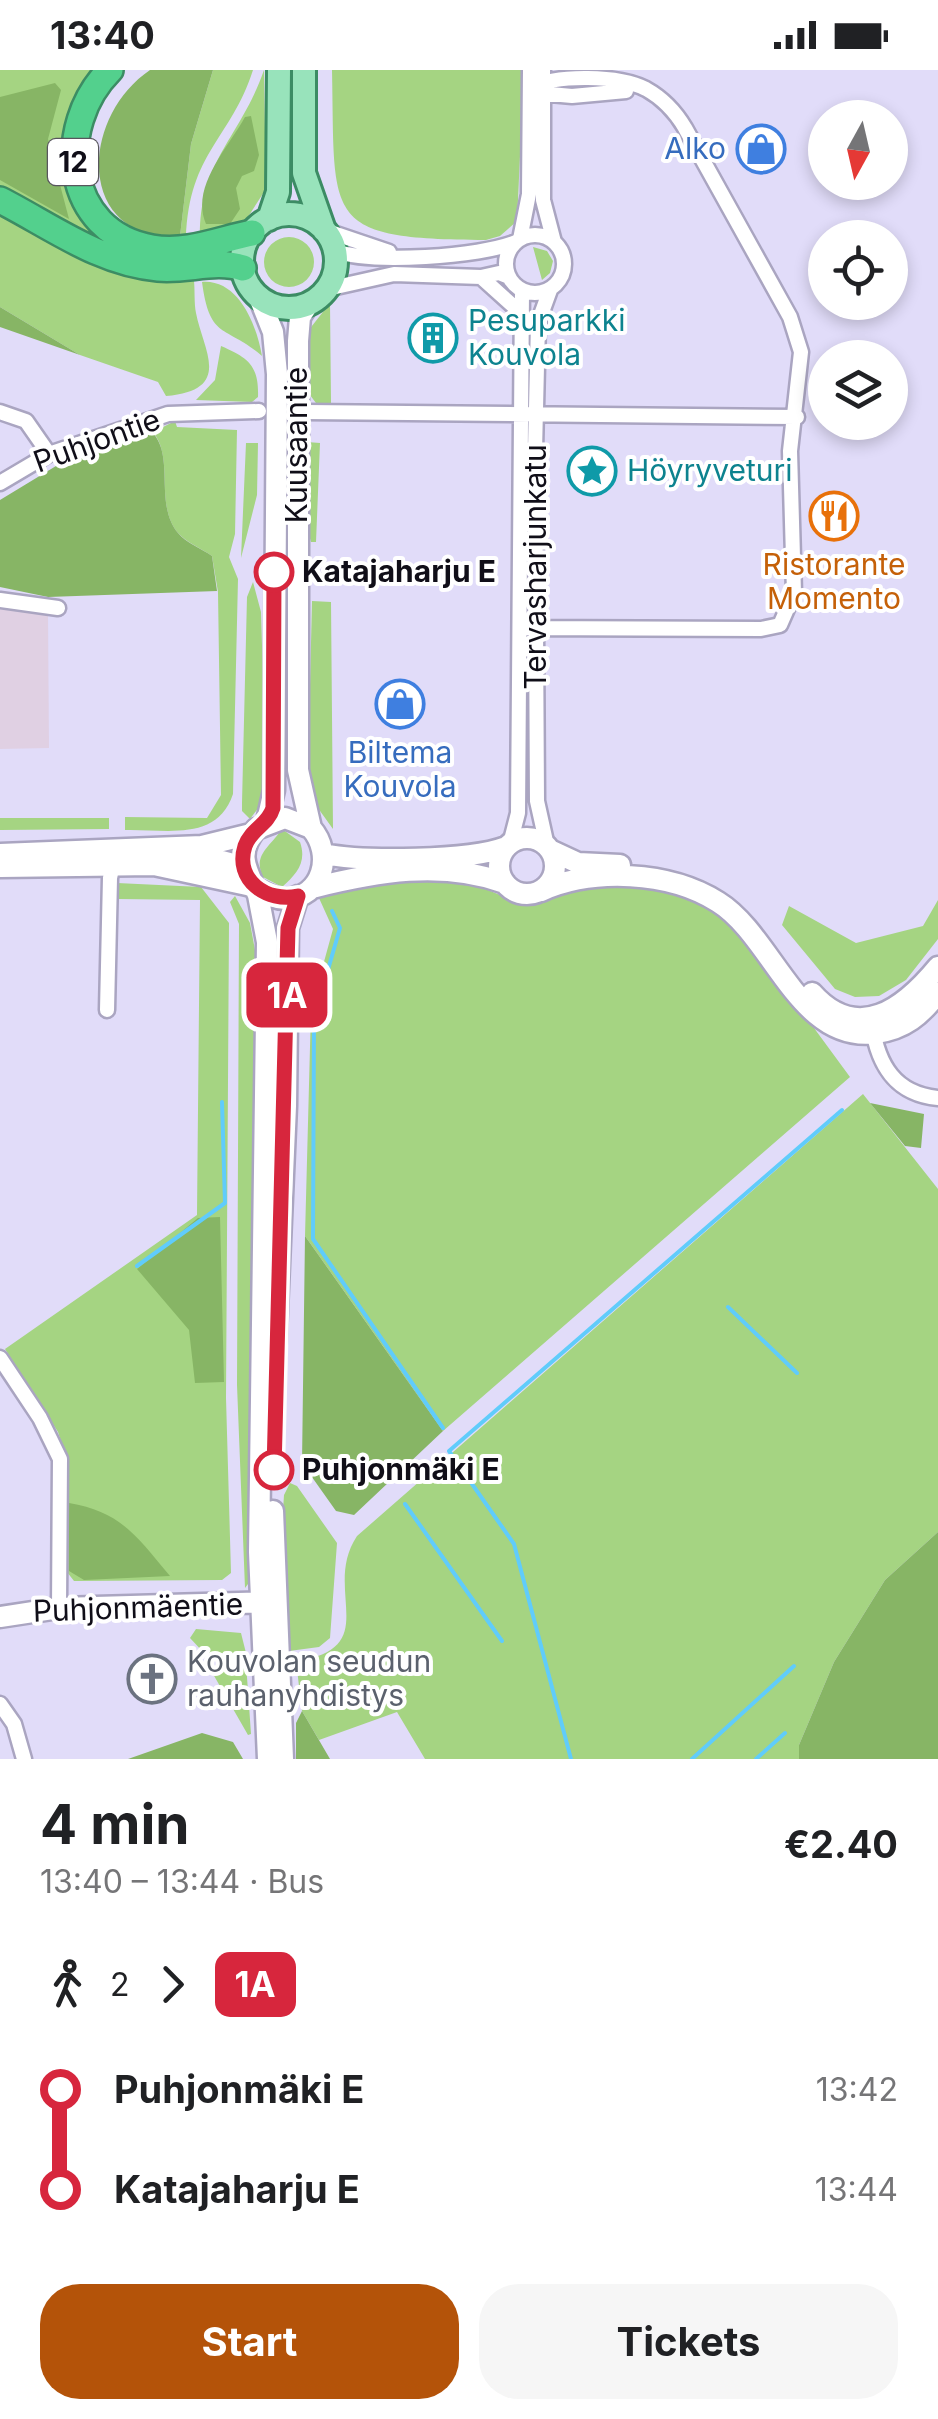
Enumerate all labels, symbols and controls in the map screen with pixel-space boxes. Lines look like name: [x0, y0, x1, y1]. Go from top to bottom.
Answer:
text: 13:40: [50, 12, 155, 58]
north arrow: [808, 100, 908, 200]
map controls: [808, 100, 908, 440]
shop icon: Alko: [735, 123, 787, 175]
place label: Alko: [664, 130, 726, 166]
road number: 12: [48, 139, 98, 185]
button: locate: [808, 220, 908, 320]
place label: Pesuparkki Kouvola: [468, 302, 626, 372]
building icon: Pesuparkki Kouvola: [407, 312, 459, 364]
button: layers: [808, 340, 908, 440]
street label: Kuusaantie: [278, 367, 314, 523]
street label: Puhjontie: [28, 401, 165, 480]
street label: Tervasharjunkatu: [517, 444, 553, 690]
place icon: Höyryveturi: [566, 445, 618, 497]
place label: Höyryveturi: [627, 452, 793, 488]
restaurant icon: Ristorante Momento: [808, 490, 860, 542]
place label: Ristorante Momento: [763, 546, 905, 616]
marker: Katajaharju E: [255, 553, 293, 591]
place label: Katajaharju E: [302, 553, 496, 589]
shop icon: Biltema Kouvola: [374, 678, 426, 730]
place label: Biltema Kouvola: [343, 734, 457, 804]
line badge: 1A: [242, 962, 332, 1028]
text: 1A: [266, 974, 308, 1016]
marker: Puhjonmäki E: [255, 1451, 293, 1489]
place label: Puhjonmäki E: [302, 1451, 500, 1487]
street label: Puhjonmäentie: [32, 1585, 244, 1629]
place label: Kouvolan seudun rauhanyhdistys: [187, 1643, 431, 1713]
church icon: Kouvolan seudun rauhanyhdistys: [126, 1653, 178, 1705]
text: 4 min: [40, 1791, 190, 1857]
text: €2.40: [784, 1821, 898, 1867]
text: 13:40 – 13:44 · Bus: [40, 1862, 324, 1901]
icon: walk: [40, 1957, 95, 2012]
icon: forward: [145, 1957, 200, 2012]
text: 1A: [235, 1963, 276, 2005]
text: 2: [110, 1965, 130, 2004]
text: Puhjonmäki E: [114, 2066, 364, 2112]
text: 13:42: [816, 2070, 898, 2109]
text: Katajaharju E: [114, 2166, 360, 2212]
text: 13:44: [815, 2170, 898, 2209]
button: Start: [40, 2284, 459, 2399]
button: Tickets: [479, 2284, 898, 2399]

